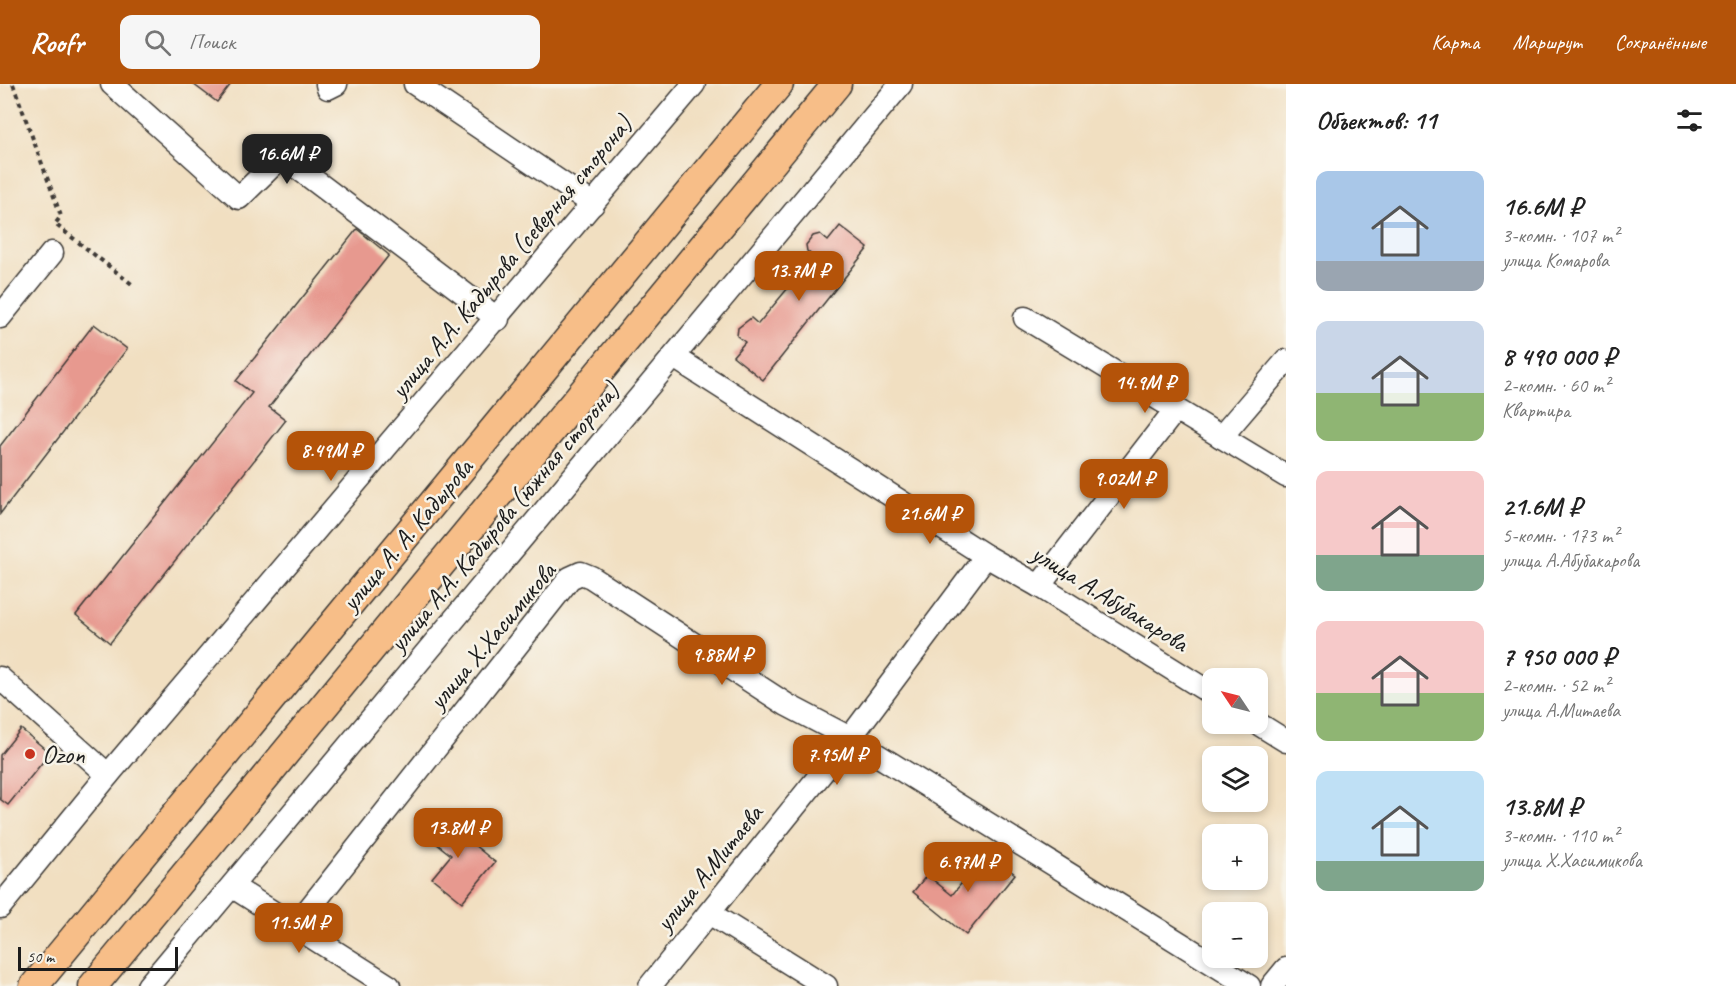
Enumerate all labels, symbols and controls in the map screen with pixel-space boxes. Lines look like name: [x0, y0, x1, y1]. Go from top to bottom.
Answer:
search box: [120, 15, 540, 69]
text: Roofr: [30, 25, 84, 60]
icon: search: [141, 26, 174, 59]
text: Поиск: [189, 28, 235, 56]
text: Карта: [1431, 29, 1480, 55]
text: Маршрут: [1513, 29, 1582, 55]
text: Сохранённые: [1615, 29, 1706, 55]
text: Объектов: 11: [1316, 104, 1436, 137]
icon: filters: [1673, 104, 1706, 137]
street label: улица А.А. Кадырова (северная сторона): [381, 108, 640, 407]
pin: 16.6M ₽: [232, 134, 342, 185]
text: 16.6M ₽: [256, 141, 318, 166]
text: 16.6M ₽: [1502, 190, 1582, 223]
icon: home: [1364, 195, 1436, 267]
text: 3-комн. · 107 m²: [1502, 223, 1619, 248]
text: улица Комарова: [1502, 248, 1609, 273]
pin: 13.7M ₽: [744, 251, 854, 302]
text: 13.7M ₽: [769, 258, 829, 283]
text: 8 490 000 ₽: [1502, 340, 1616, 373]
icon: home: [1364, 345, 1436, 417]
pin: 14.9M ₽: [1090, 363, 1200, 414]
text: 14.9M ₽: [1115, 370, 1175, 395]
text: 2-комн. · 60 m²: [1502, 373, 1610, 398]
street label: улица А.А. Кадырова (южная сторона): [380, 374, 628, 660]
text: Квартира: [1502, 398, 1570, 423]
pin: 8.49M ₽: [276, 431, 386, 482]
text: 8.49M ₽: [301, 438, 361, 463]
street label: улица А. А. Кадырова: [333, 451, 481, 619]
pin: 9.02M ₽: [1069, 459, 1179, 510]
text: 9.02M ₽: [1094, 466, 1154, 491]
text: 21.6M ₽: [1502, 490, 1581, 523]
pin: 21.6M ₽: [875, 494, 985, 545]
icon: home: [1364, 495, 1436, 567]
text: 21.6M ₽: [899, 501, 961, 526]
text: 5-комн. · 173 m²: [1502, 523, 1619, 548]
street label: улица А.Абубакарова: [1024, 536, 1196, 660]
text: улица А.Абубакарова: [1502, 548, 1639, 573]
street label: улица Х.Хасимикова: [420, 555, 564, 718]
pin: 9.88M ₽: [667, 635, 777, 686]
text: 7 950 000 ₽: [1502, 640, 1615, 673]
text: 9.88M ₽: [692, 642, 752, 667]
icon: home: [1364, 645, 1436, 717]
north arrow: [1202, 668, 1268, 734]
map controls: [1202, 668, 1268, 968]
text: 2-комн. · 52 m²: [1502, 673, 1610, 698]
text: улица А.Митаева: [1502, 698, 1620, 723]
pin: 7.95M ₽: [782, 735, 892, 786]
place label: Ozon: [42, 738, 85, 771]
text: 7.95M ₽: [807, 742, 867, 767]
button: layers: [1202, 746, 1268, 812]
marker: Ozon: [23, 747, 37, 761]
text: 13.8M ₽: [1502, 790, 1581, 823]
icon: home: [1364, 795, 1436, 867]
street label: улица А.Митаева: [647, 797, 771, 940]
pin: 13.8M ₽: [403, 808, 513, 859]
text: 13.8M ₽: [428, 815, 488, 840]
text: 3-комн. · 110 m²: [1502, 823, 1619, 848]
button: +: [1202, 824, 1268, 890]
pin: 6.97M ₽: [913, 842, 1023, 893]
text: улица Х.Хасимикова: [1502, 848, 1642, 873]
text: 6.97M ₽: [938, 849, 998, 874]
button: −: [1202, 902, 1268, 968]
pin: 11.5M ₽: [244, 903, 354, 954]
text: 11.5M ₽: [269, 910, 329, 935]
scale bar: [18, 944, 178, 972]
text: 50 m: [27, 947, 54, 967]

